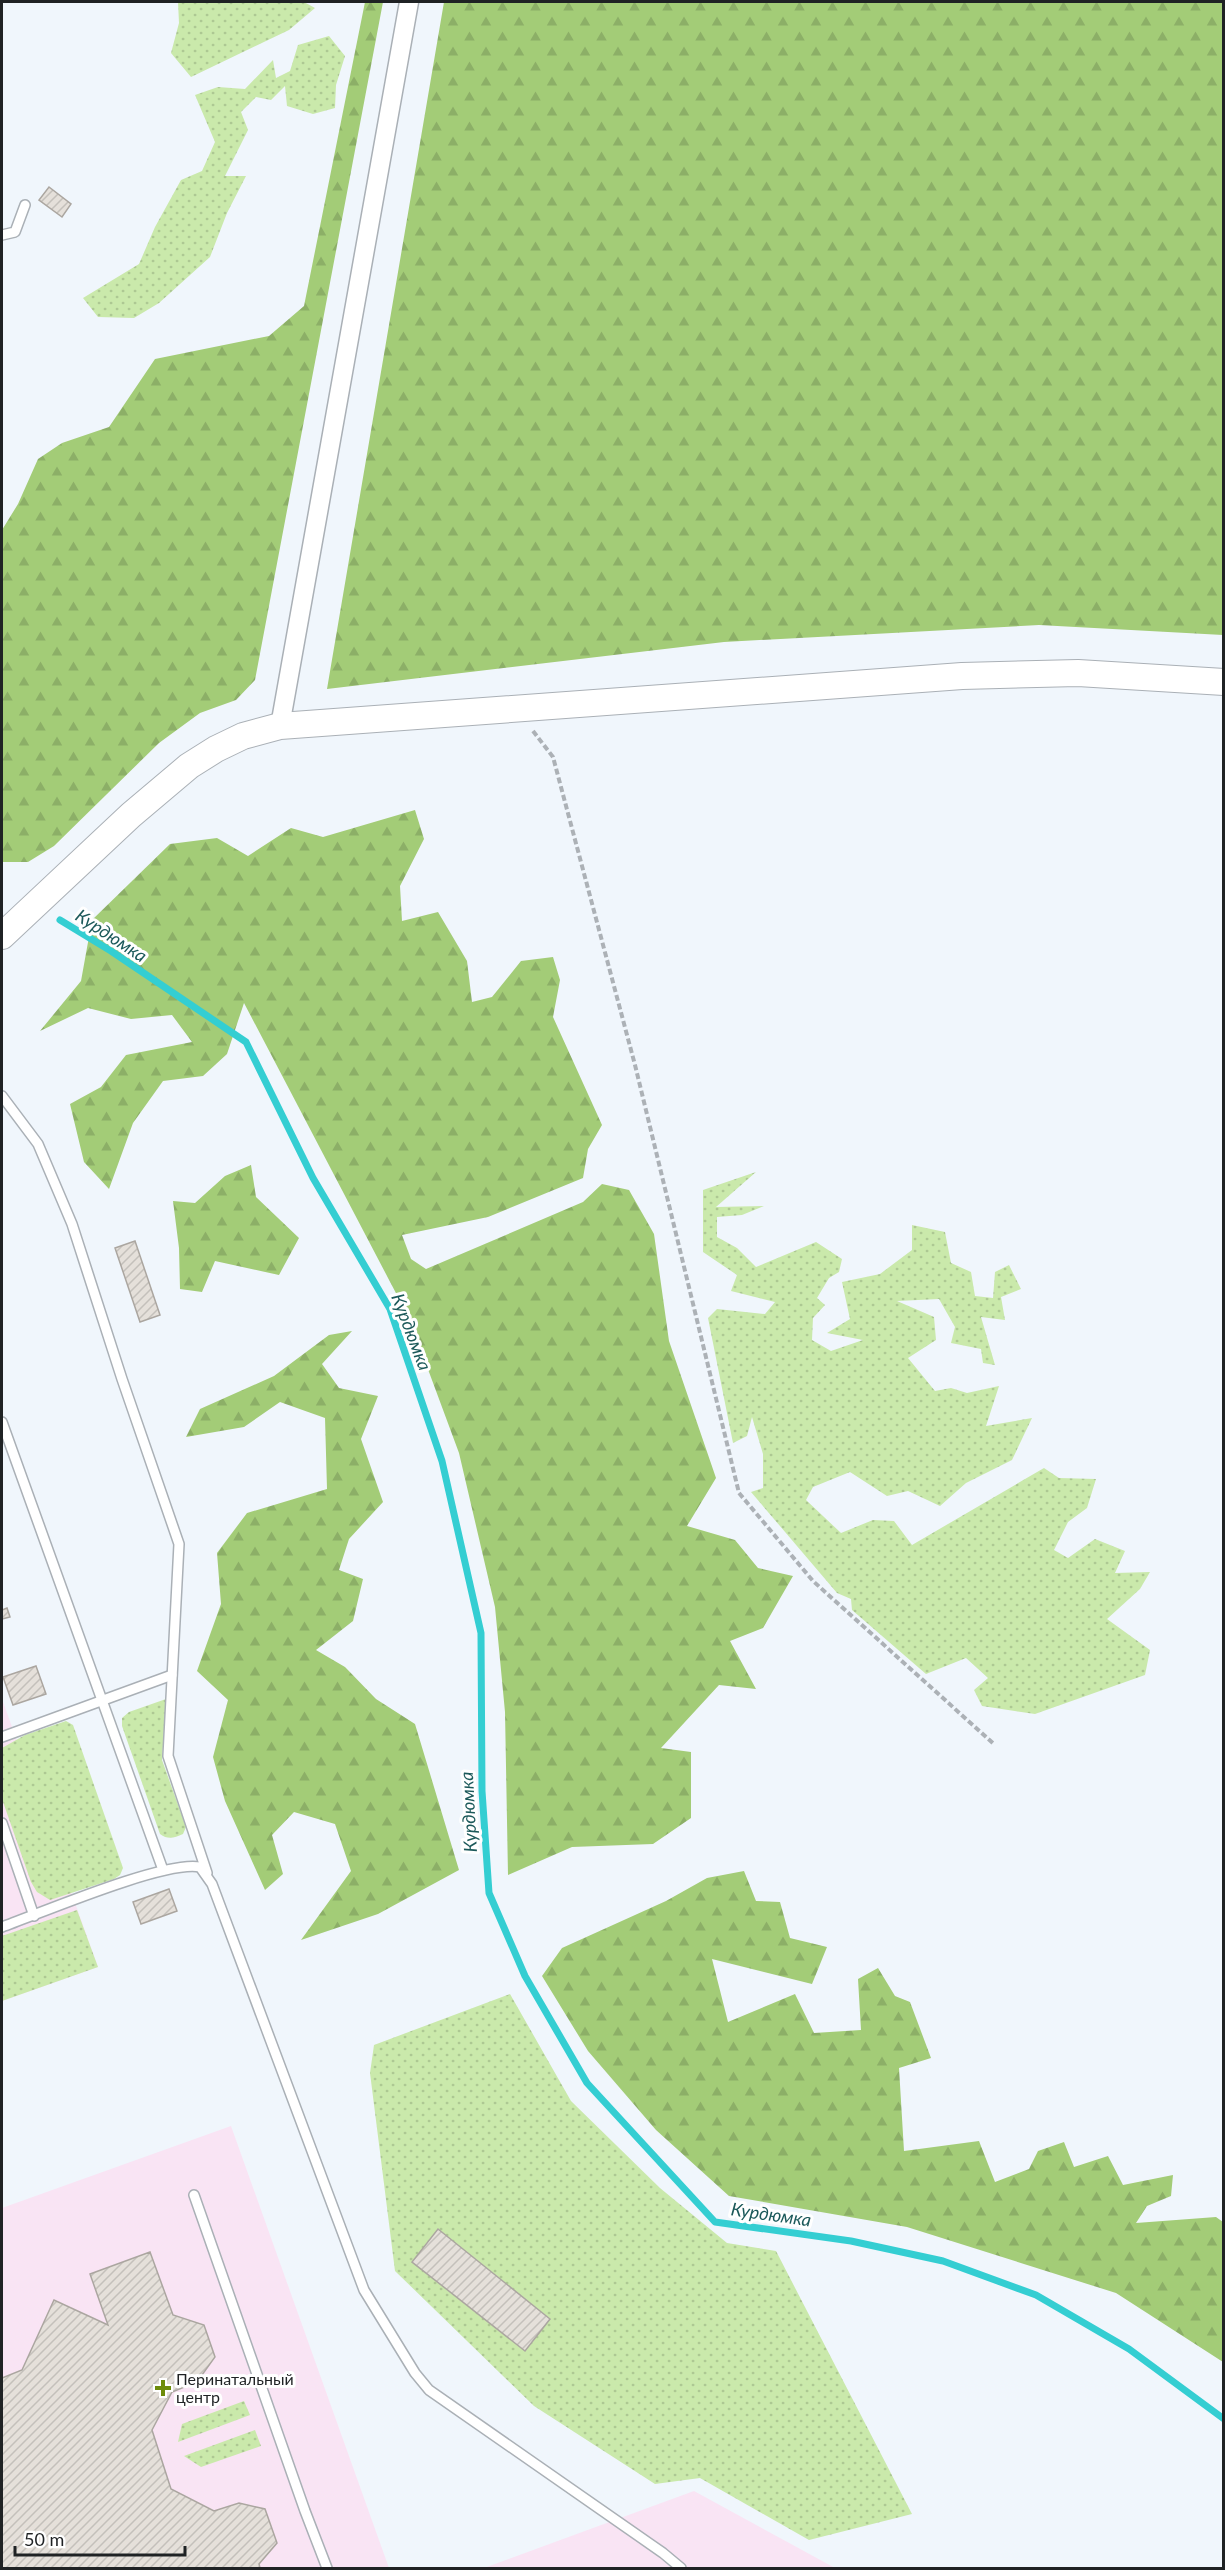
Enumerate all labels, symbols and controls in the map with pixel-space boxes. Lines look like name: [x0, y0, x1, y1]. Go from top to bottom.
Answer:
water label: Курдюмка: [72, 904, 151, 966]
water label: Курдюмка: [387, 1290, 437, 1373]
water label: Курдюмка: [455, 1771, 481, 1853]
water label: Курдюмка: [730, 2198, 813, 2231]
place label: Перинатальный центр: [176, 2369, 294, 2406]
marker: Перинатальный центр: [154, 2379, 172, 2397]
scale bar: [15, 2519, 184, 2557]
text: 50 m: [24, 2528, 64, 2550]

